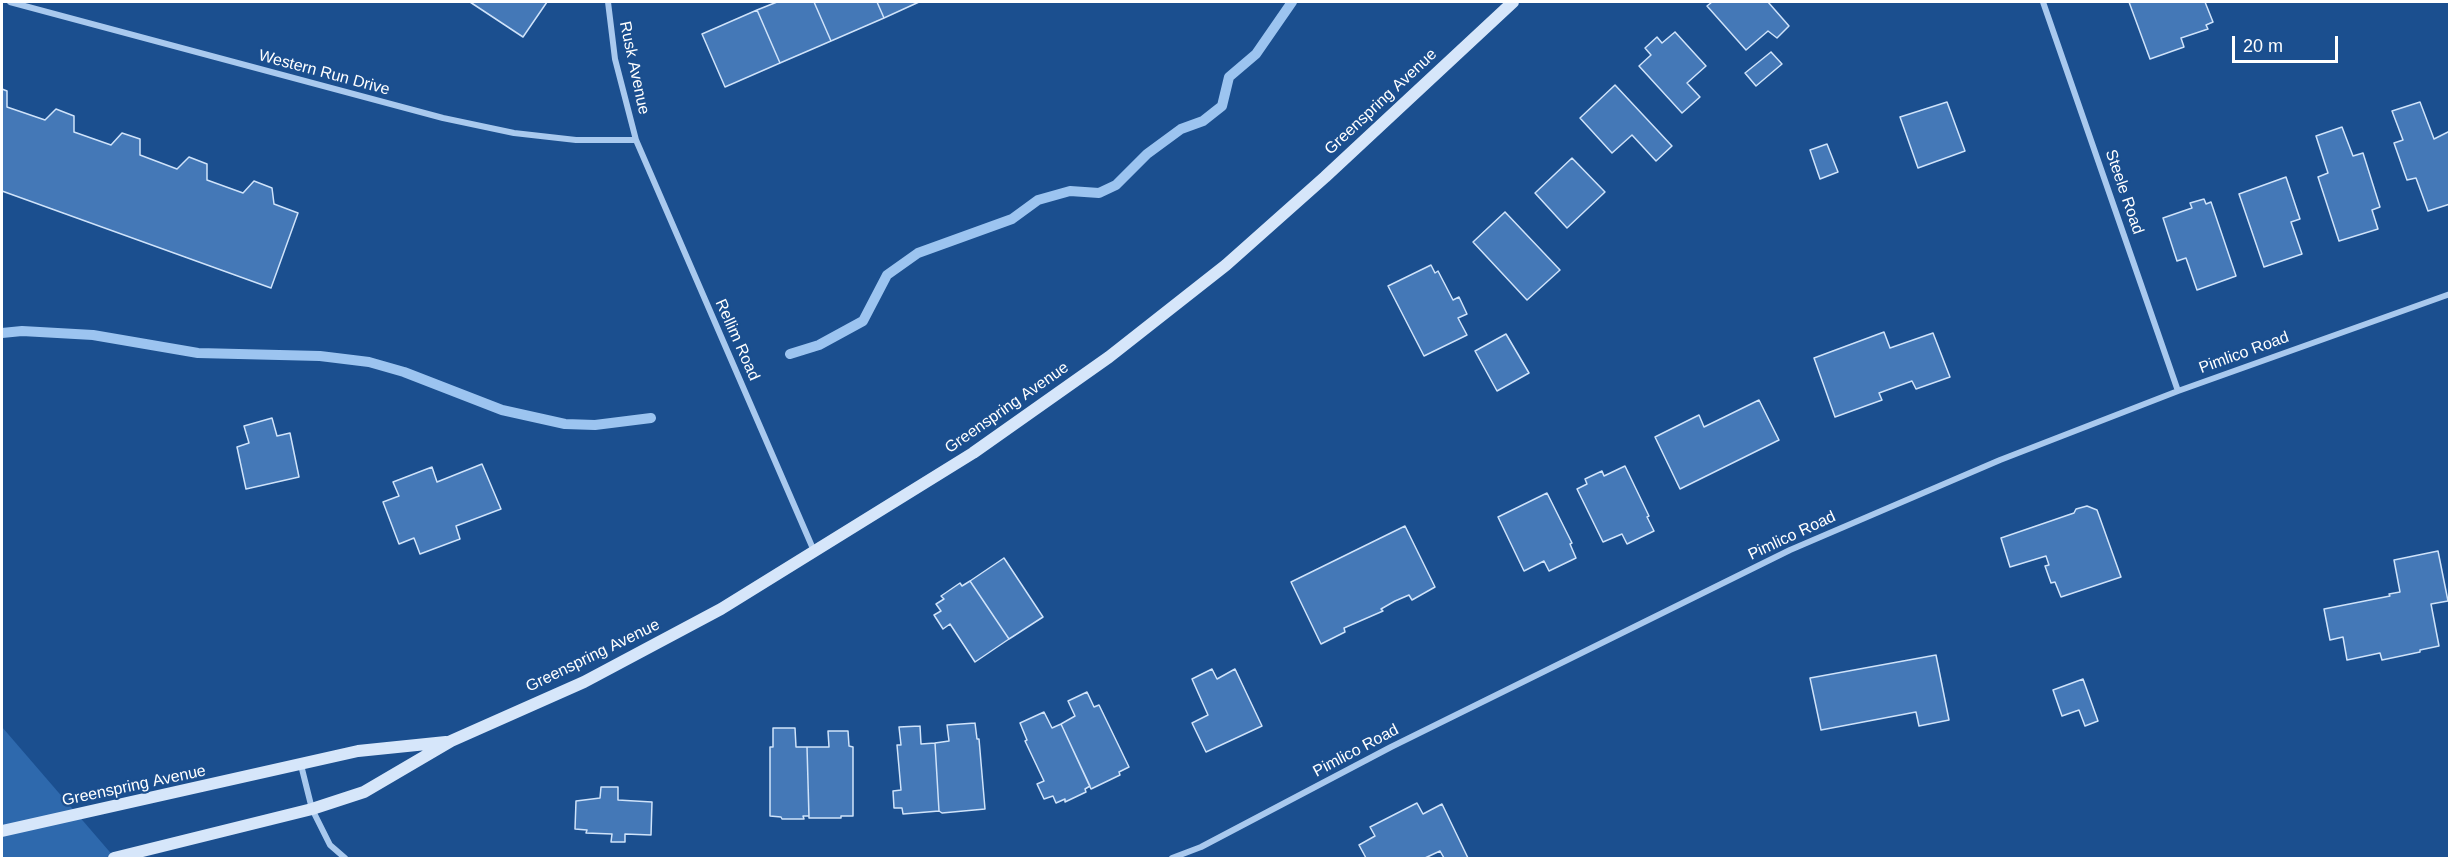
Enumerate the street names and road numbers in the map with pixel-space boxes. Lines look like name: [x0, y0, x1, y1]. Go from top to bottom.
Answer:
street label: Rusk Avenue: [615, 20, 653, 116]
street label: Greenspring Avenue: [1321, 45, 1441, 159]
street label: Western Run Drive: [256, 46, 392, 100]
street label: Steele Road: [2101, 147, 2147, 237]
street label: Rellim Road: [711, 296, 763, 384]
street label: Pimlico Road: [2196, 328, 2292, 378]
street label: Greenspring Avenue: [942, 358, 1072, 458]
street label: Pimlico Road: [1745, 507, 1839, 565]
street label: Greenspring Avenue: [523, 615, 663, 697]
street label: Pimlico Road: [1310, 720, 1402, 782]
street label: Greenspring Avenue: [60, 761, 208, 811]

